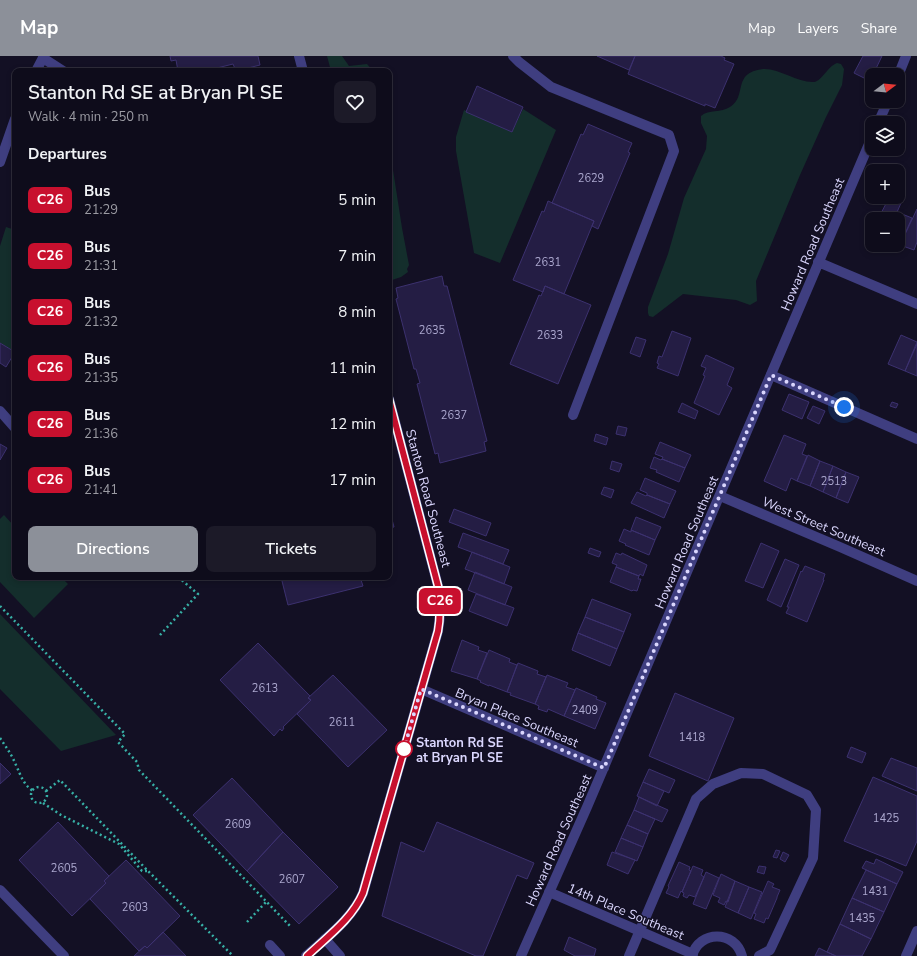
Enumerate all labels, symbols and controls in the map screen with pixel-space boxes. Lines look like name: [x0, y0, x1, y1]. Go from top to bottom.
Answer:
text: Map: [20, 15, 58, 41]
text: Map: [748, 19, 775, 38]
text: Layers: [797, 19, 839, 38]
text: Share: [861, 19, 897, 38]
north arrow: [865, 68, 905, 108]
map controls: [865, 68, 905, 252]
text: Stanton Rd SE at Bryan Pl SE: [28, 80, 283, 106]
button: heart: [334, 81, 376, 123]
text: Walk · 4 min · 250 m: [28, 108, 149, 126]
button: layers: [865, 116, 905, 156]
text: Departures: [28, 144, 107, 164]
button: +: [865, 164, 905, 204]
house number: 2629: [578, 171, 604, 186]
street label: Howard Road Southeast: [777, 175, 849, 314]
text: Bus: [84, 181, 110, 201]
text: C26: [37, 190, 63, 209]
text: 5 min: [338, 190, 376, 210]
text: 21:29: [84, 201, 118, 219]
button: −: [865, 212, 905, 252]
text: Bus: [84, 237, 110, 257]
text: C26: [37, 246, 63, 265]
text: 7 min: [338, 246, 376, 266]
house number: 2631: [535, 255, 561, 270]
text: 21:31: [84, 257, 118, 275]
text: Bus: [84, 293, 110, 313]
text: C26: [37, 302, 63, 321]
text: 8 min: [338, 302, 376, 322]
text: 21:32: [84, 313, 118, 331]
house number: 2635: [419, 323, 446, 338]
house number: 2633: [537, 328, 563, 343]
text: Bus: [84, 349, 110, 369]
text: C26: [37, 358, 63, 377]
text: 11 min: [329, 358, 376, 378]
text: 21:35: [84, 369, 118, 387]
your location: [834, 397, 854, 417]
text: Bus: [84, 405, 110, 425]
house number: 2637: [441, 408, 467, 423]
text: C26: [37, 414, 63, 433]
text: 12 min: [329, 414, 376, 434]
text: 21:36: [84, 425, 118, 443]
street label: Stanton Road Southeast: [401, 427, 455, 570]
text: Bus: [84, 461, 110, 481]
text: C26: [37, 470, 63, 489]
text: 17 min: [329, 470, 376, 490]
street label: Howard Road Southeast: [651, 473, 723, 612]
house number: 2513: [821, 474, 847, 489]
text: 21:41: [84, 481, 118, 499]
street label: West Street Southeast: [759, 493, 888, 561]
button: Directions: [28, 526, 198, 572]
button: Tickets: [206, 526, 376, 572]
line badge: C26: [417, 588, 463, 614]
text: C26: [427, 591, 453, 610]
house number: 2613: [252, 681, 278, 696]
street label: Bryan Place Southeast: [452, 684, 581, 752]
house number: 2409: [572, 703, 598, 718]
house number: 2611: [329, 715, 355, 730]
house number: 1418: [679, 730, 706, 745]
place label: Stanton Rd SE at Bryan Pl SE: [416, 734, 504, 767]
marker: Stanton Rd SE at Bryan Pl SE: [395, 740, 413, 758]
street label: Howard Road Southeast: [522, 771, 596, 909]
house number: 1425: [873, 811, 900, 826]
house number: 2609: [225, 817, 251, 832]
house number: 2605: [51, 861, 78, 876]
house number: 2607: [279, 872, 305, 887]
street label: 14th Place Southeast: [565, 879, 687, 945]
house number: 1431: [862, 884, 888, 899]
house number: 2603: [122, 900, 148, 915]
house number: 1435: [849, 911, 876, 926]

